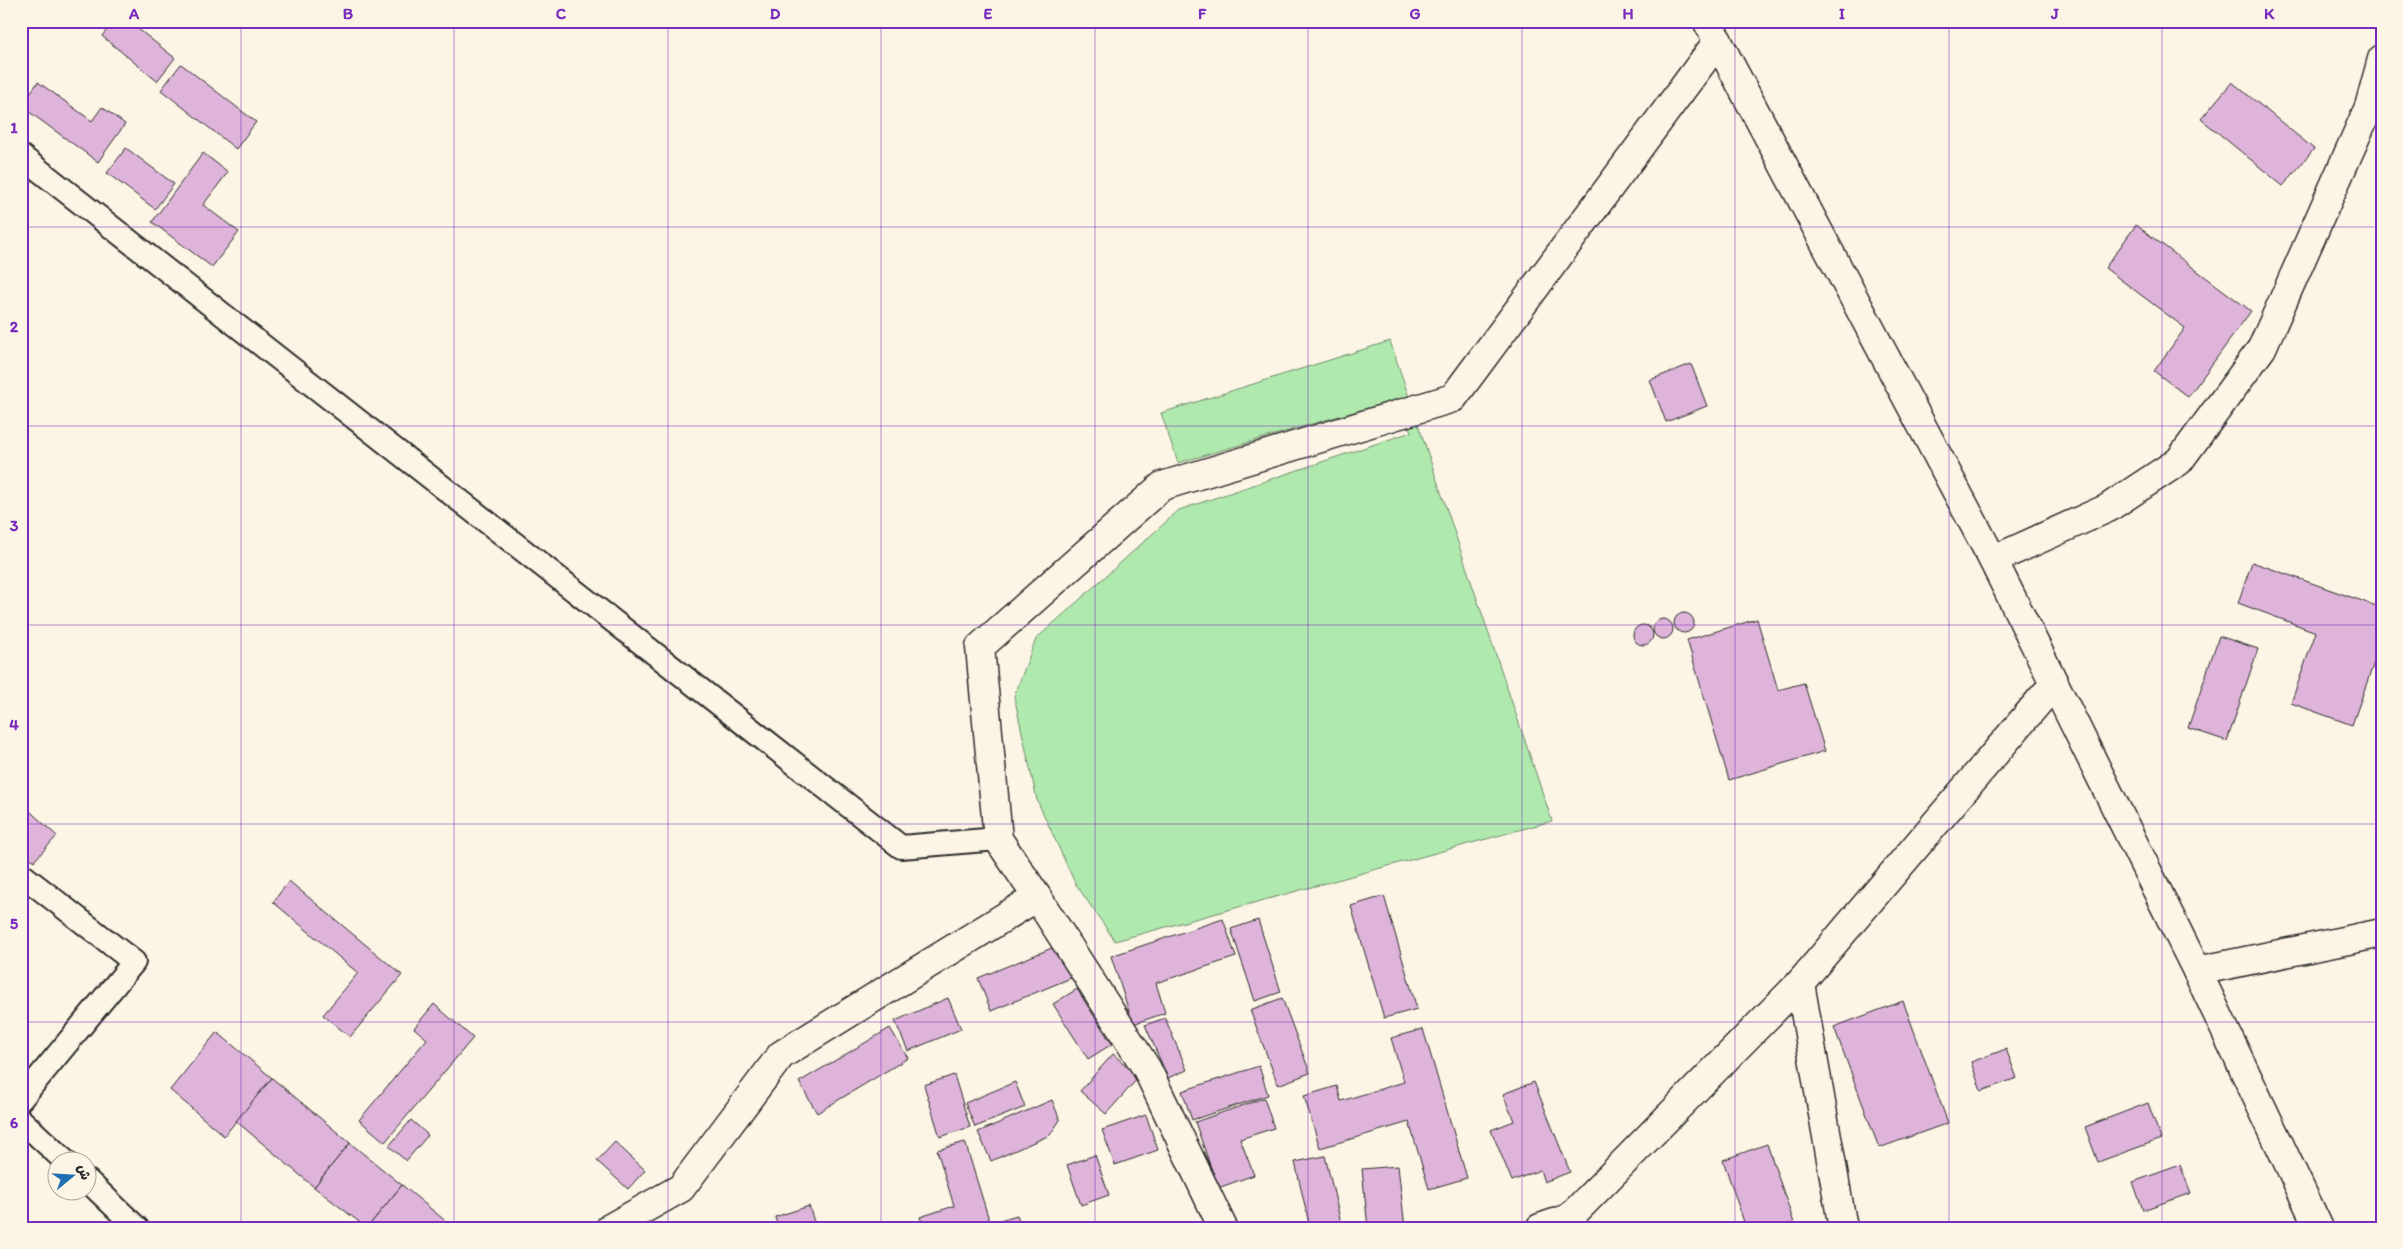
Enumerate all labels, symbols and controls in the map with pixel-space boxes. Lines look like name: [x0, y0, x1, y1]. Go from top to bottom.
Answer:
text: A: [128, 4, 140, 23]
text: B: [343, 4, 354, 23]
text: C: [556, 4, 567, 23]
text: D: [770, 4, 781, 23]
text: E: [984, 4, 993, 23]
text: F: [1198, 4, 1207, 23]
text: G: [1409, 4, 1421, 23]
text: H: [1622, 4, 1634, 23]
text: I: [1839, 4, 1845, 23]
text: J: [2050, 4, 2059, 23]
text: K: [2264, 4, 2275, 23]
text: 1: [10, 118, 18, 137]
text: 2: [10, 317, 19, 336]
text: 3: [10, 516, 19, 535]
text: 4: [9, 715, 19, 734]
text: 5: [10, 914, 19, 933]
text: 6: [10, 1113, 19, 1132]
north arrow: [48, 1152, 98, 1202]
text: ش: [73, 1162, 94, 1182]

